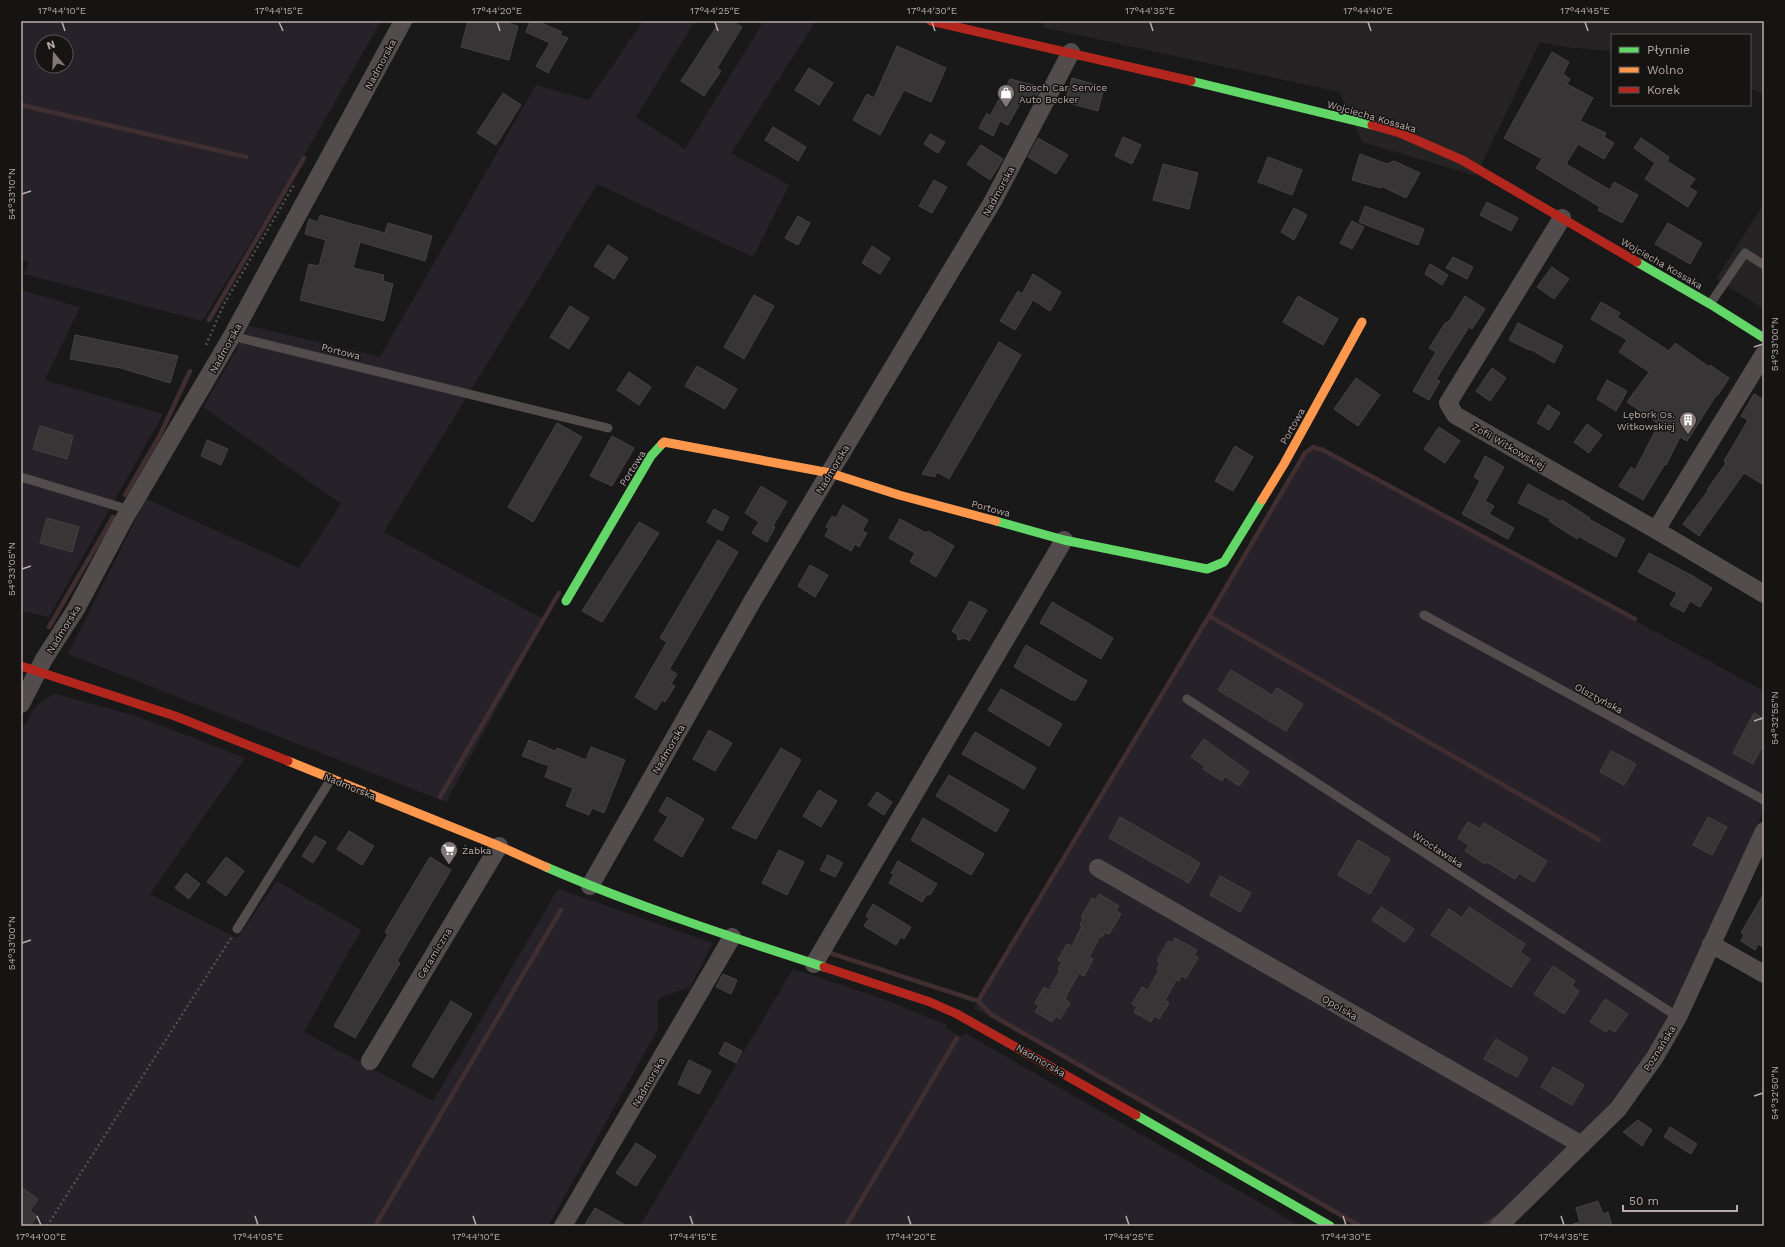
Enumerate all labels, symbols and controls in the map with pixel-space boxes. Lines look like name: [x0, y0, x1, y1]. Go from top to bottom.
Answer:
text: 17°44'10"E: [38, 5, 86, 16]
text: 17°44'15"E: [255, 5, 303, 16]
text: 17°44'20"E: [472, 5, 522, 16]
text: 17°44'25"E: [690, 5, 740, 16]
text: 17°44'30"E: [907, 5, 957, 16]
text: 17°44'35"E: [1125, 5, 1175, 16]
text: 17°44'40"E: [1343, 5, 1393, 16]
text: 17°44'45"E: [1560, 5, 1610, 16]
north arrow: [34, 34, 74, 74]
legend: [1611, 34, 1751, 106]
street label: Nadmorska: [363, 37, 398, 91]
text: N: [45, 38, 57, 52]
text: Płynnie: [1647, 43, 1690, 57]
text: Wolno: [1647, 63, 1684, 77]
place label: Bosch Car Service Auto Becker: [1019, 82, 1108, 105]
shop icon: Bosch Car Service Auto Becker: [996, 83, 1016, 108]
text: Korek: [1647, 83, 1680, 97]
street label: Wojciecha Kossaka: [1326, 98, 1418, 135]
street label: Nadmorska: [980, 164, 1017, 218]
text: 54°33'10"N: [6, 168, 17, 220]
street label: Wojciecha Kossaka: [1619, 236, 1705, 291]
text: 54°33'00"N: [1769, 317, 1780, 371]
street label: Nadmorska: [207, 321, 244, 375]
street label: Portowa: [320, 341, 362, 362]
street label: Portowa: [1278, 406, 1307, 446]
place label: Lębork Os. Witkowskiej: [1617, 409, 1675, 432]
building icon: Lębork Os. Witkowskiej: [1678, 410, 1698, 435]
street label: Zofii Witkowskiej: [1470, 421, 1547, 472]
street label: Nadmorska: [814, 443, 852, 496]
street label: Portowa: [617, 448, 648, 488]
street label: Portowa: [970, 498, 1012, 519]
text: 54°33'05"N: [6, 542, 17, 596]
street label: Nadmorska: [44, 603, 83, 656]
street label: Olsztyńska: [1573, 681, 1625, 716]
text: 54°32'55"N: [1769, 691, 1780, 745]
street label: Nadmorska: [650, 722, 687, 776]
street label: Nadmorska: [322, 771, 378, 802]
street label: Wrocławska: [1410, 829, 1466, 870]
supermarket icon: Żabka: [439, 840, 459, 865]
place label: Żabka: [462, 845, 492, 856]
text: 54°33'00"N: [6, 916, 17, 970]
street label: Ceramiczna: [415, 926, 454, 981]
street label: Opolska: [1320, 993, 1360, 1022]
street label: Poznańska: [1641, 1023, 1678, 1073]
street label: Nadmorska: [1014, 1042, 1068, 1079]
street label: Nadmorska: [630, 1055, 667, 1109]
text: 54°32'50"N: [1769, 1066, 1780, 1120]
scale bar: [1623, 1187, 1737, 1213]
text: 50 m: [1629, 1194, 1659, 1208]
text: 17°44'00"E: [16, 1231, 66, 1242]
text: 17°44'05"E: [233, 1231, 283, 1242]
text: 17°44'10"E: [452, 1231, 500, 1242]
text: 17°44'15"E: [669, 1231, 717, 1242]
text: 17°44'20"E: [886, 1231, 936, 1242]
text: 17°44'25"E: [1104, 1231, 1154, 1242]
text: 17°44'30"E: [1321, 1231, 1371, 1242]
text: 17°44'35"E: [1539, 1231, 1589, 1242]

